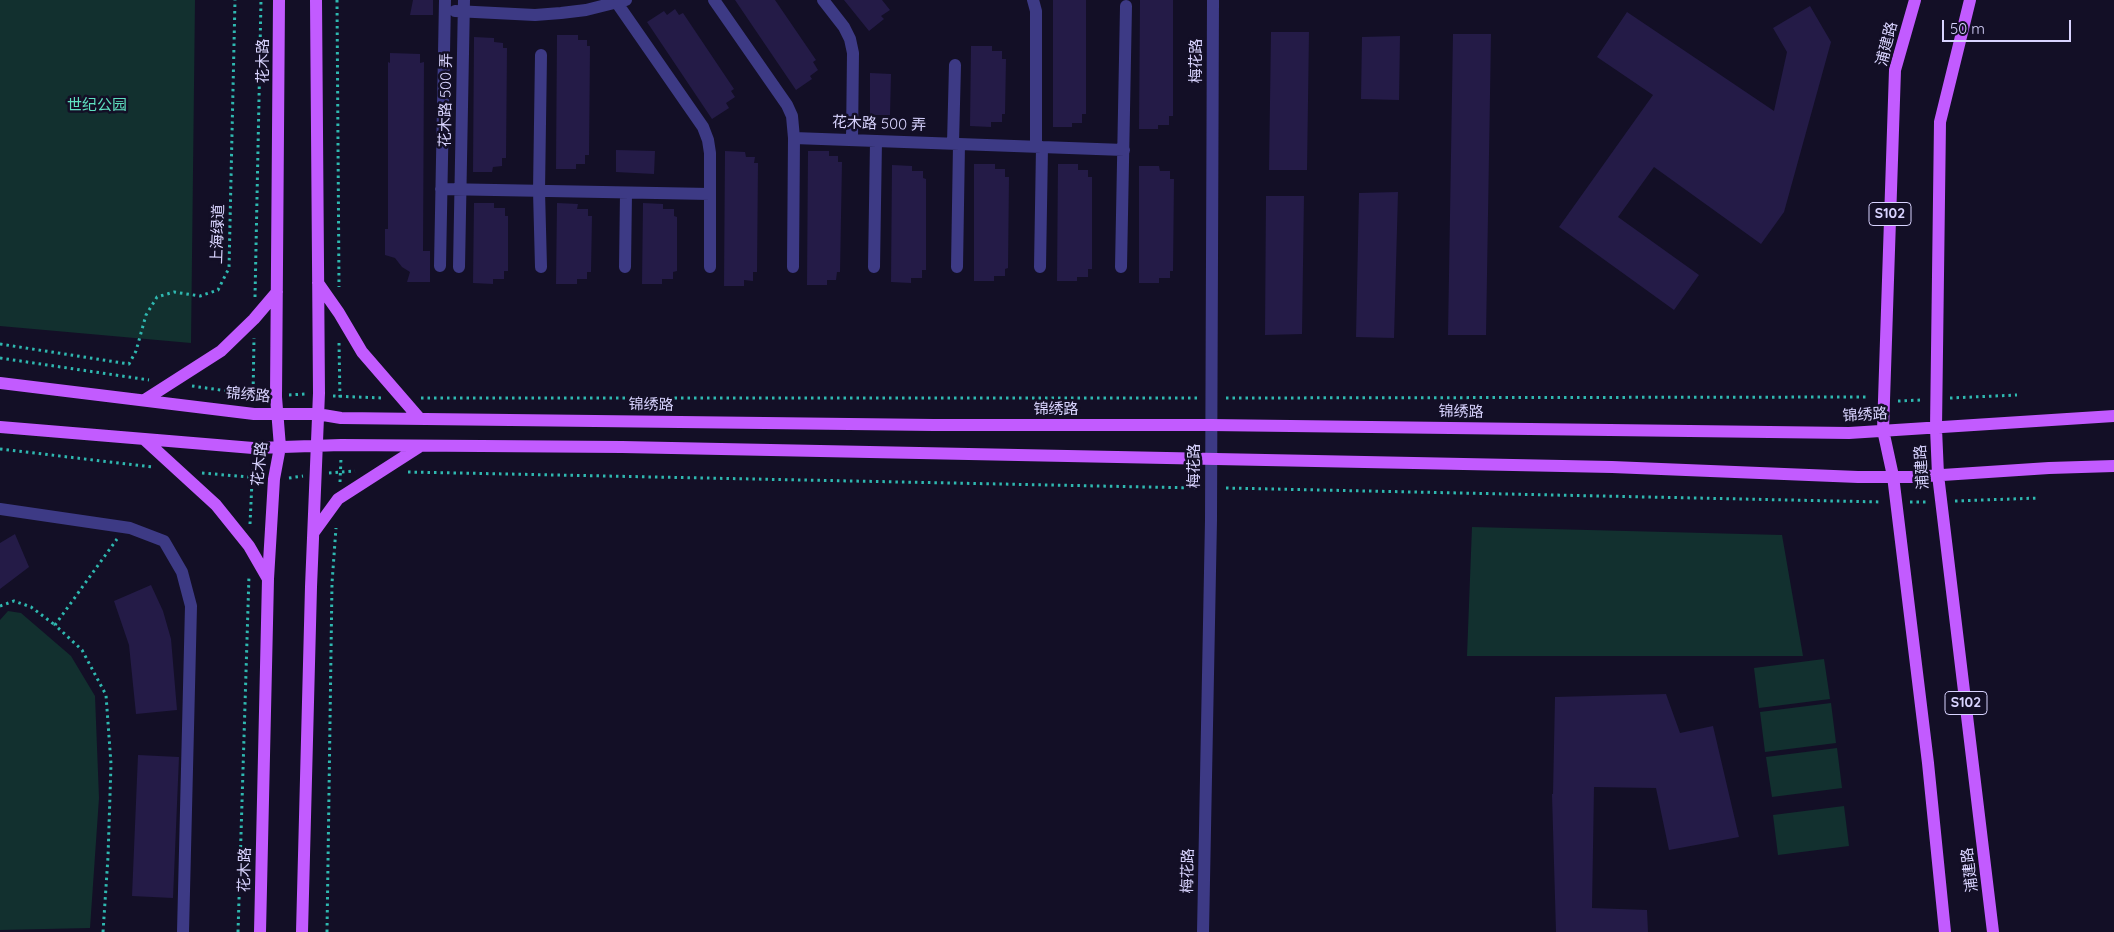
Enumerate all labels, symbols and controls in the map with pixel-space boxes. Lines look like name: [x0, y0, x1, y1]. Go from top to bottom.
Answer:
scale bar: [1944, 10, 2073, 42]
text: 50 m: [1950, 19, 1985, 38]
street label: 浦建路: [1873, 20, 1901, 68]
street label: 花木路: [254, 39, 272, 83]
street label: 梅花路: [1187, 39, 1205, 83]
street label: 花木路 500 弄: [436, 53, 456, 147]
park label: 世纪公园: [67, 96, 127, 114]
street label: 花木路 500 弄: [832, 113, 926, 135]
road number: S102: [1869, 202, 1911, 225]
street label: 上海绿道: [208, 204, 228, 264]
street label: 锦绣路: [225, 384, 271, 406]
street label: 锦绣路: [628, 396, 674, 414]
street label: 锦绣路: [1034, 400, 1078, 418]
street label: 锦绣路: [1438, 403, 1484, 421]
street label: 锦绣路: [1842, 405, 1888, 425]
street label: 花木路: [249, 441, 271, 487]
street label: 梅花路: [1185, 444, 1203, 488]
street label: 浦建路: [1911, 444, 1933, 490]
road number: S102: [1945, 691, 1987, 714]
street label: 花木路: [236, 847, 254, 893]
street label: 浦建路: [1958, 847, 1982, 893]
street label: 梅花路: [1179, 848, 1197, 894]

